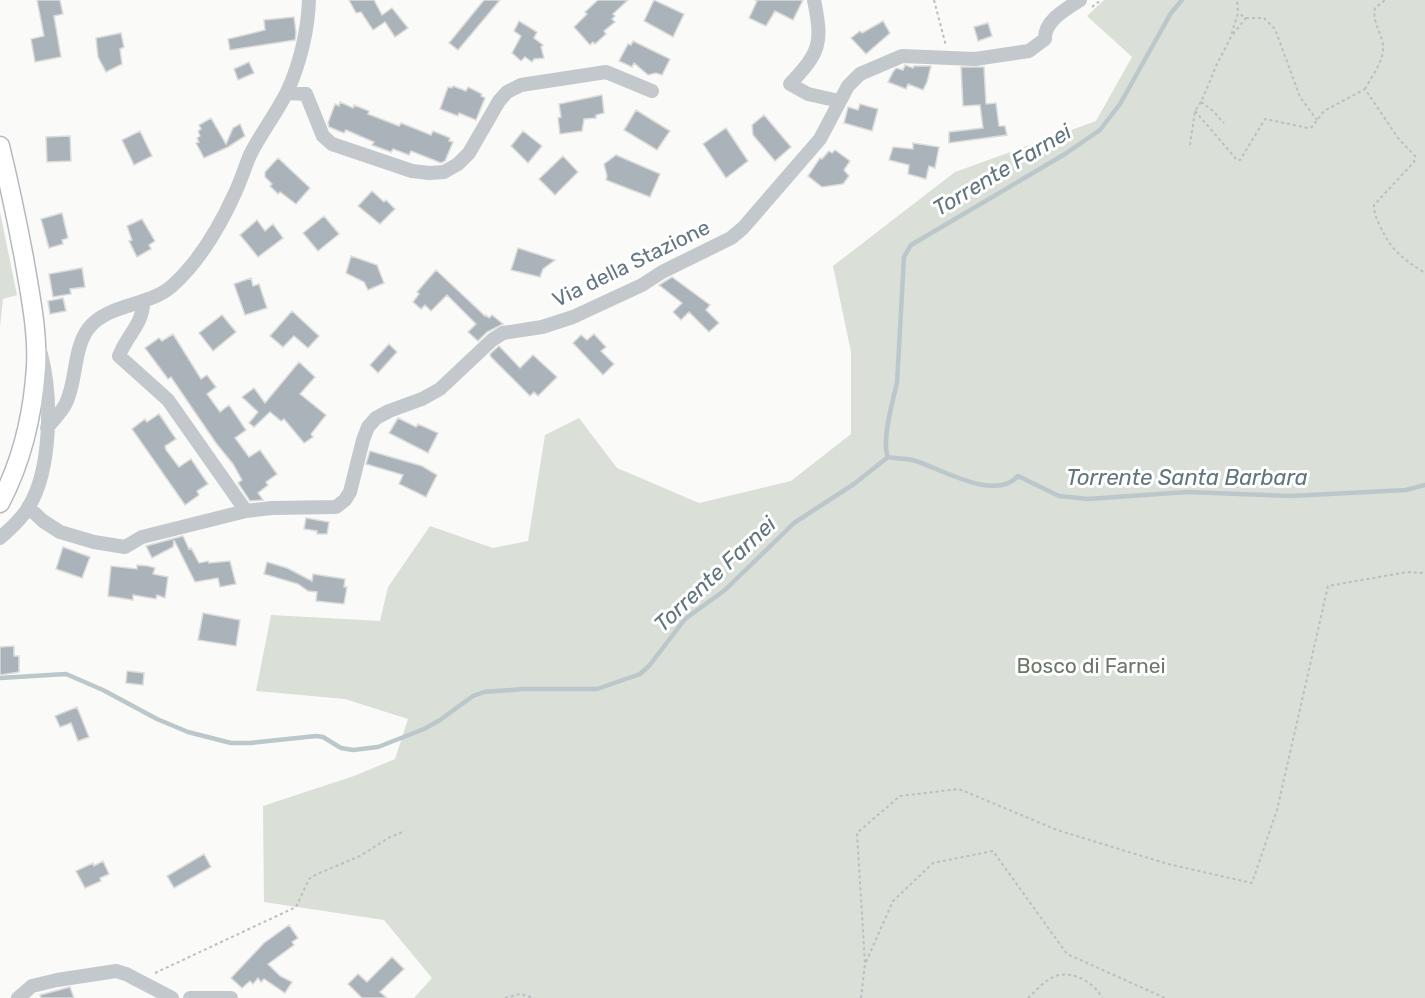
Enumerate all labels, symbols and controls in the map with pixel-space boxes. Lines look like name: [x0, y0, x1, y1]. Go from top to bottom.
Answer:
water label: Torrente Farnei: [928, 118, 1077, 222]
street label: Via della Stazione: [548, 214, 714, 312]
water label: Torrente Santa Barbara: [1066, 464, 1308, 491]
water label: Torrente Farnei: [648, 510, 782, 637]
park label: Bosco di Farnei: [1016, 653, 1166, 678]

